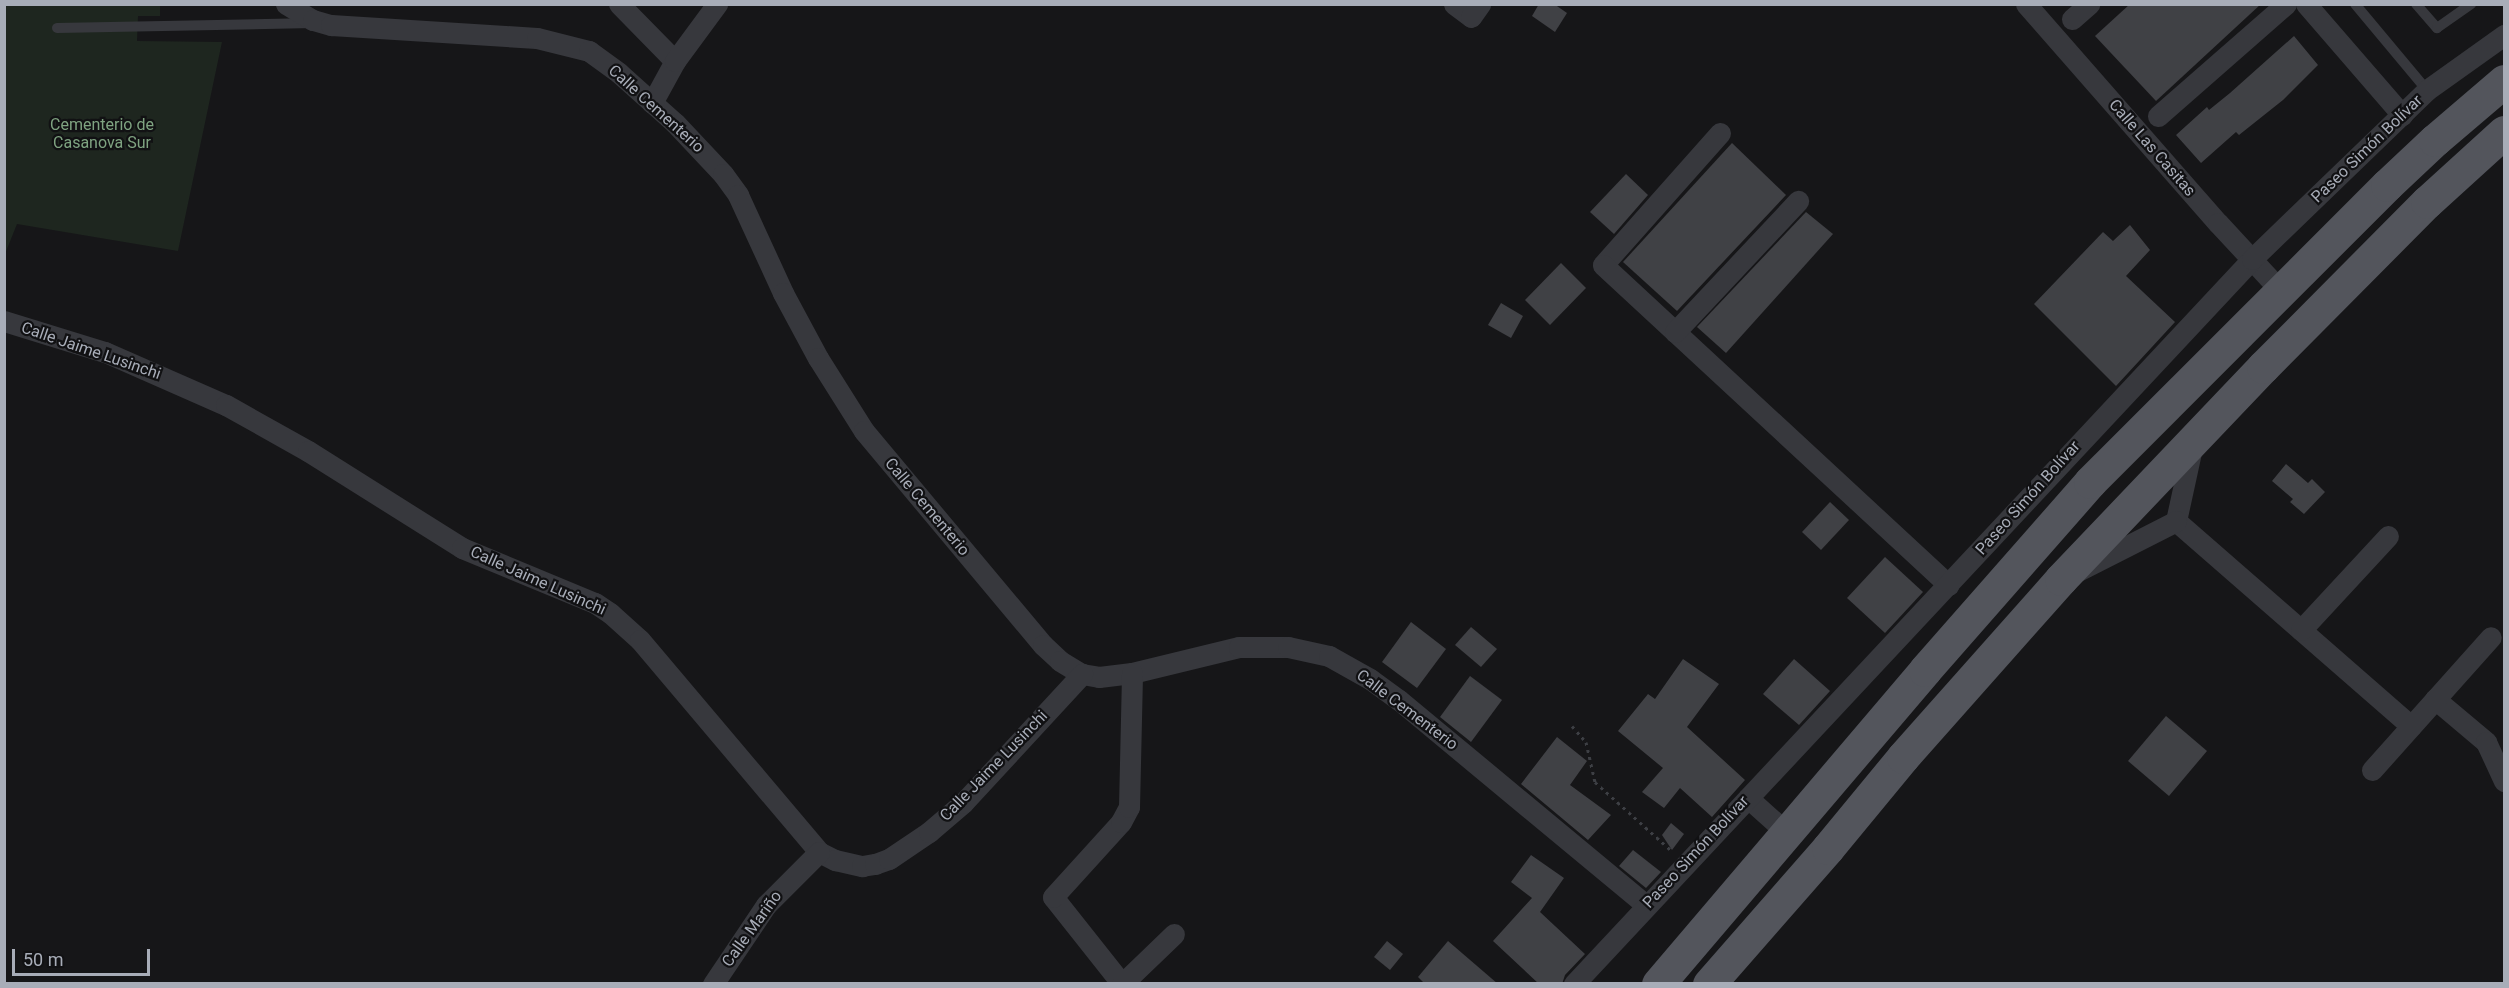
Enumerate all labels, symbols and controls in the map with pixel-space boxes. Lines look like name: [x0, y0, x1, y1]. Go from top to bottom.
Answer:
street label: Calle Cementerio: [604, 61, 708, 157]
street label: Paseo Simón Bolívar: [2308, 91, 2426, 207]
street label: Calle Las Casitas: [2105, 96, 2199, 200]
park label: Cementerio de Casanova Sur: [50, 115, 154, 153]
street label: Calle Jaime Lusinchi: [19, 318, 163, 384]
street label: Paseo Simón Bolívar: [1972, 437, 2084, 559]
street label: Calle Cementerio: [881, 454, 973, 560]
street label: Calle Jaime Lusinchi: [467, 542, 609, 620]
street label: Calle Cementerio: [1353, 666, 1461, 754]
street label: Calle Jaime Lusinchi: [936, 707, 1052, 825]
street label: Paseo Simón Bolívar: [1639, 792, 1753, 912]
street label: Calle Mariño: [718, 887, 786, 971]
scale bar: [15, 937, 153, 975]
text: 50 m: [23, 949, 63, 970]

